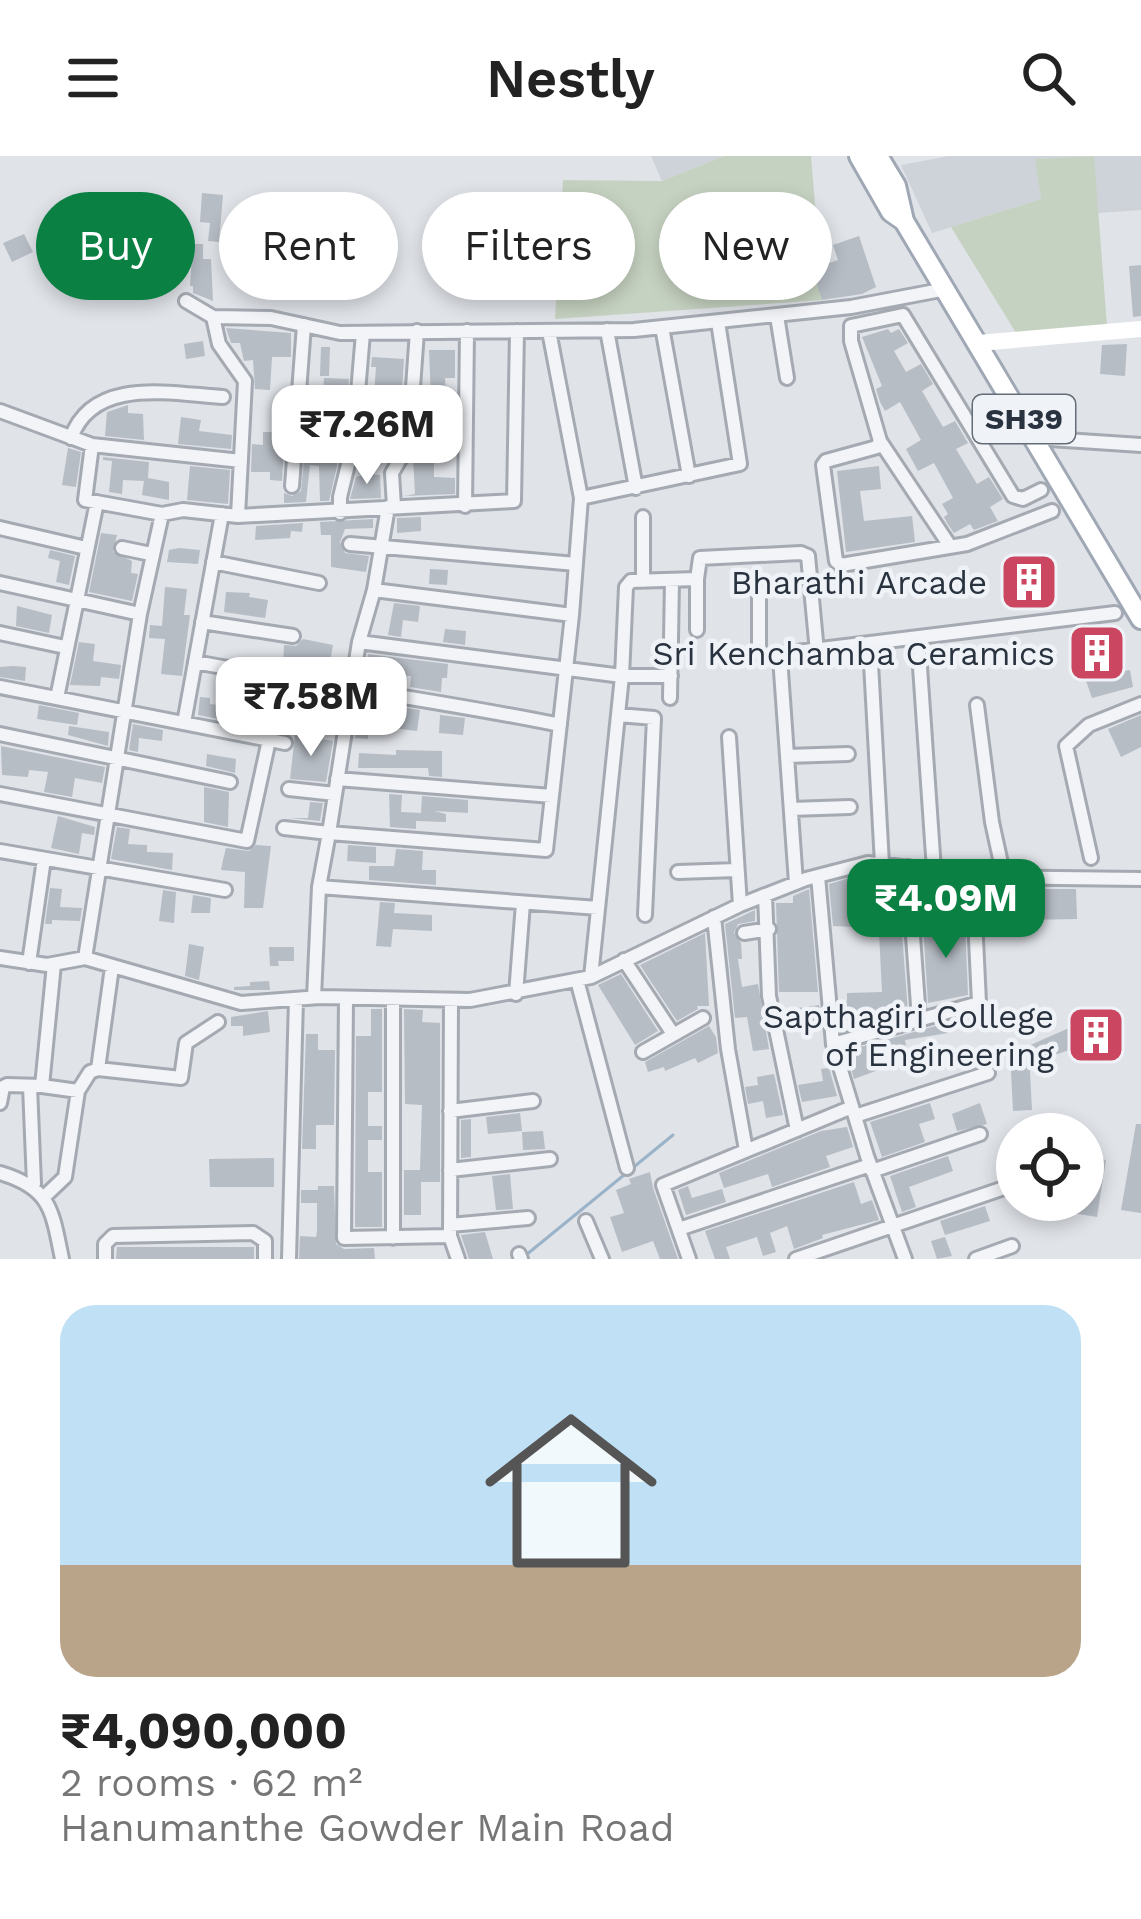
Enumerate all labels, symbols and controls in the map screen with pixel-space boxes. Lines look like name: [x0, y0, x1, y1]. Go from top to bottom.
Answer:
icon: menu: [60, 45, 126, 111]
icon: search: [1015, 45, 1081, 111]
text: Nestly: [486, 47, 655, 110]
chip: Buy: [36, 192, 195, 300]
chip: Rent: [219, 192, 398, 300]
chip: Filters: [422, 192, 635, 300]
chip: New: [659, 192, 832, 300]
pin: ₹7.26M: [269, 385, 465, 487]
road number: SH39: [973, 395, 1075, 443]
text: ₹7.26M: [299, 401, 435, 446]
building icon: Bharathi Arcade: [998, 551, 1060, 613]
place label: Bharathi Arcade: [731, 563, 987, 602]
building icon: Sri Kenchamba Ceramics: [1066, 622, 1128, 684]
place label: Sri Kenchamba Ceramics: [652, 634, 1055, 673]
pin: ₹7.58M: [213, 657, 409, 759]
text: ₹7.58M: [243, 673, 379, 718]
pin: ₹4.09M: [848, 859, 1044, 961]
text: ₹4.09M: [874, 875, 1018, 920]
place label: Sapthagiri College of Engineering: [763, 997, 1054, 1074]
building icon: Sapthagiri College of Engineering: [1065, 1004, 1127, 1066]
map controls: [996, 1113, 1104, 1221]
button: locate: [996, 1113, 1104, 1221]
icon: home: [463, 1383, 679, 1599]
text: ₹4,090,000: [60, 1701, 347, 1760]
text: 2 rooms · 62 m²: [60, 1760, 362, 1805]
text: Hanumanthe Gowder Main Road: [60, 1805, 675, 1850]

